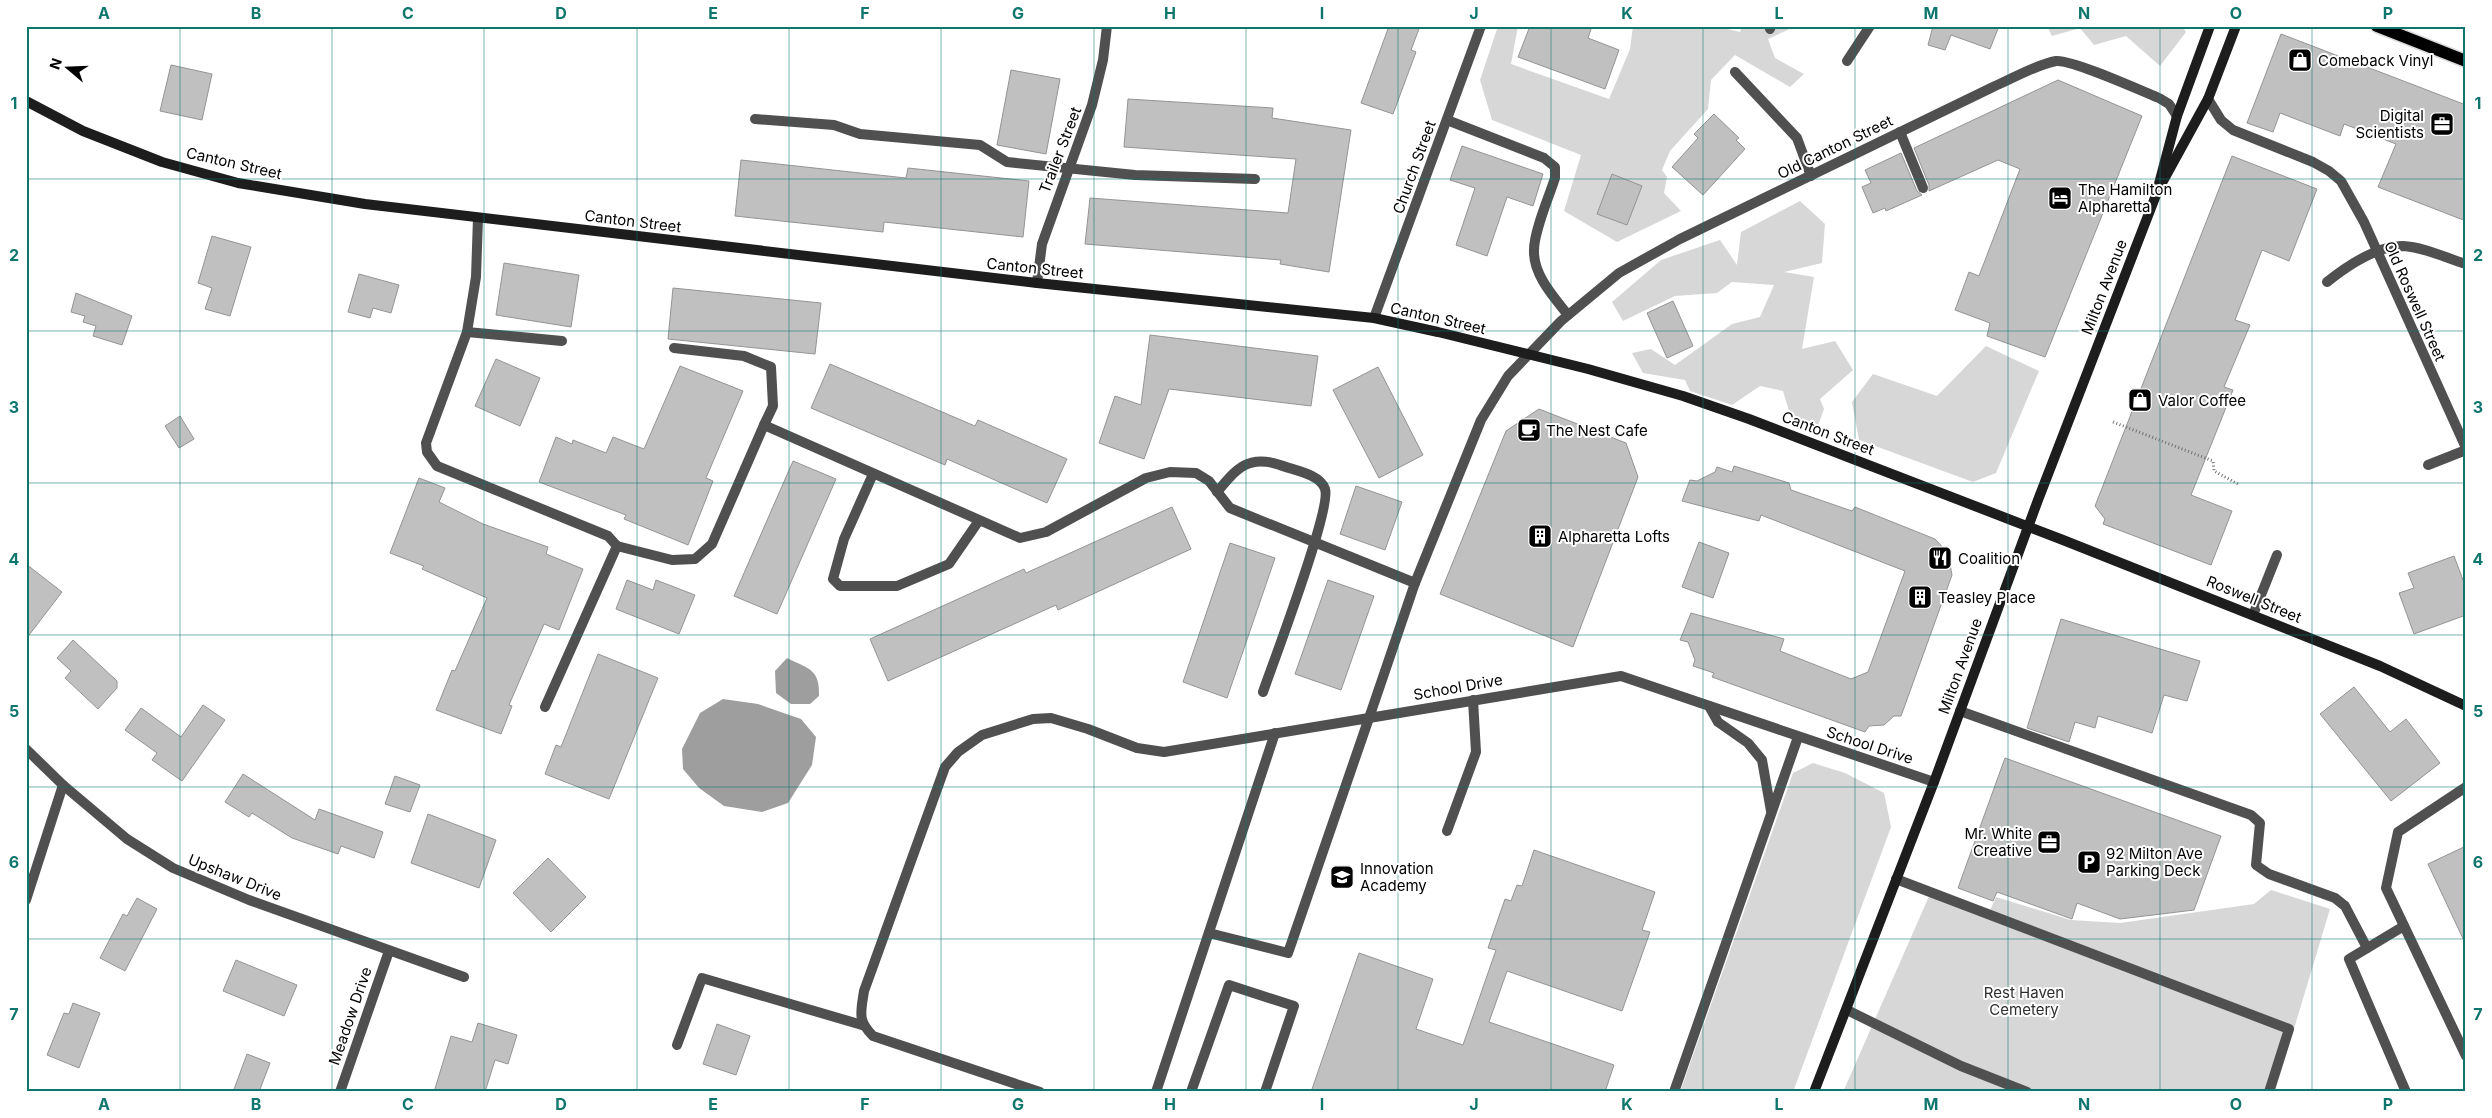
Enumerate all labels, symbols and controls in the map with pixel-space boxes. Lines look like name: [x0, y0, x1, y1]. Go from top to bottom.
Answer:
text: A: [98, 3, 110, 23]
text: B: [251, 3, 261, 23]
text: C: [402, 3, 414, 23]
text: D: [555, 3, 567, 23]
text: E: [708, 3, 718, 23]
text: F: [860, 3, 870, 23]
text: G: [1012, 3, 1024, 23]
text: H: [1164, 3, 1176, 23]
text: I: [1320, 3, 1324, 23]
text: J: [1469, 3, 1479, 23]
text: K: [1621, 3, 1633, 23]
text: L: [1774, 3, 1784, 23]
text: M: [1924, 3, 1938, 23]
text: N: [2078, 3, 2090, 23]
text: O: [2230, 3, 2242, 23]
text: P: [2383, 3, 2393, 23]
north arrow: [42, 42, 92, 92]
shop icon: Comeback Vinyl: [2287, 47, 2313, 73]
place label: Comeback Vinyl: [2318, 51, 2433, 70]
text: N: [45, 56, 65, 71]
text: 1: [11, 93, 17, 113]
text: 1: [2475, 93, 2481, 113]
street label: Trailer Street: [1035, 104, 1085, 196]
place label: Digital Scientists: [2355, 106, 2424, 142]
street label: Old Canton Street: [1774, 111, 1896, 183]
office icon: Digital Scientists: [2429, 111, 2455, 137]
street label: Church Street: [1388, 118, 1440, 216]
street label: Canton Street: [184, 143, 284, 183]
place label: The Hamilton Alpharetta: [2078, 180, 2172, 216]
hotel icon: The Hamilton Alpharetta: [2047, 185, 2073, 211]
street label: Canton Street: [584, 206, 683, 236]
street label: Milton Avenue: [2077, 237, 2131, 337]
street label: Old Roswell Street: [2380, 238, 2450, 364]
text: 2: [9, 245, 19, 265]
text: 2: [2473, 245, 2483, 265]
street label: Canton Street: [986, 253, 1085, 283]
street label: Canton Street: [1388, 298, 1488, 338]
shop icon: Valor Coffee: [2127, 387, 2153, 413]
place label: Valor Coffee: [2158, 391, 2246, 410]
text: 3: [9, 397, 19, 417]
text: 3: [2473, 397, 2483, 417]
street label: Canton Street: [1779, 407, 1877, 459]
cafe icon: The Nest Cafe: [1516, 417, 1542, 443]
place label: The Nest Cafe: [1546, 421, 1648, 440]
building icon: Alpharetta Lofts: [1527, 523, 1553, 549]
place label: Alpharetta Lofts: [1558, 527, 1670, 546]
restaurant icon: Coalition: [1927, 545, 1953, 571]
text: 4: [9, 549, 20, 569]
place label: Coalition: [1958, 549, 2020, 568]
text: 4: [2473, 549, 2484, 569]
street label: Roswell Street: [2204, 571, 2304, 627]
building icon: Teasley Place: [1907, 584, 1933, 610]
place label: Teasley Place: [1938, 588, 2035, 607]
street label: Milton Avenue: [1934, 616, 1986, 716]
street label: School Drive: [1412, 670, 1504, 704]
text: 5: [9, 701, 19, 721]
text: 5: [2473, 701, 2483, 721]
street label: School Drive: [1824, 722, 1916, 768]
place label: Mr. White Creative: [1964, 824, 2032, 860]
office icon: Mr. White Creative: [2036, 829, 2062, 855]
place label: 92 Milton Ave Parking Deck: [2106, 844, 2203, 880]
parking icon: 92 Milton Ave Parking Deck: [2076, 849, 2102, 875]
street label: Upshaw Drive: [185, 850, 285, 904]
text: 6: [9, 852, 19, 872]
text: 6: [2473, 852, 2483, 872]
place label: Innovation Academy: [1360, 859, 1434, 895]
school or university icon: Innovation Academy: [1329, 864, 1355, 890]
street label: Meadow Drive: [324, 964, 376, 1068]
park label: Rest Haven Cemetery: [1984, 983, 2064, 1019]
text: 7: [9, 1004, 19, 1024]
text: 7: [2473, 1004, 2483, 1024]
text: A: [98, 1094, 110, 1114]
text: B: [251, 1094, 261, 1114]
text: C: [402, 1094, 414, 1114]
text: D: [555, 1094, 567, 1114]
text: E: [708, 1094, 718, 1114]
text: F: [860, 1094, 870, 1114]
text: G: [1012, 1094, 1024, 1114]
text: H: [1164, 1094, 1176, 1114]
text: I: [1320, 1094, 1324, 1114]
text: J: [1469, 1094, 1479, 1114]
text: K: [1621, 1094, 1633, 1114]
text: L: [1774, 1094, 1784, 1114]
text: M: [1924, 1094, 1938, 1114]
text: N: [2078, 1094, 2090, 1114]
text: O: [2230, 1094, 2242, 1114]
text: P: [2383, 1094, 2393, 1114]

